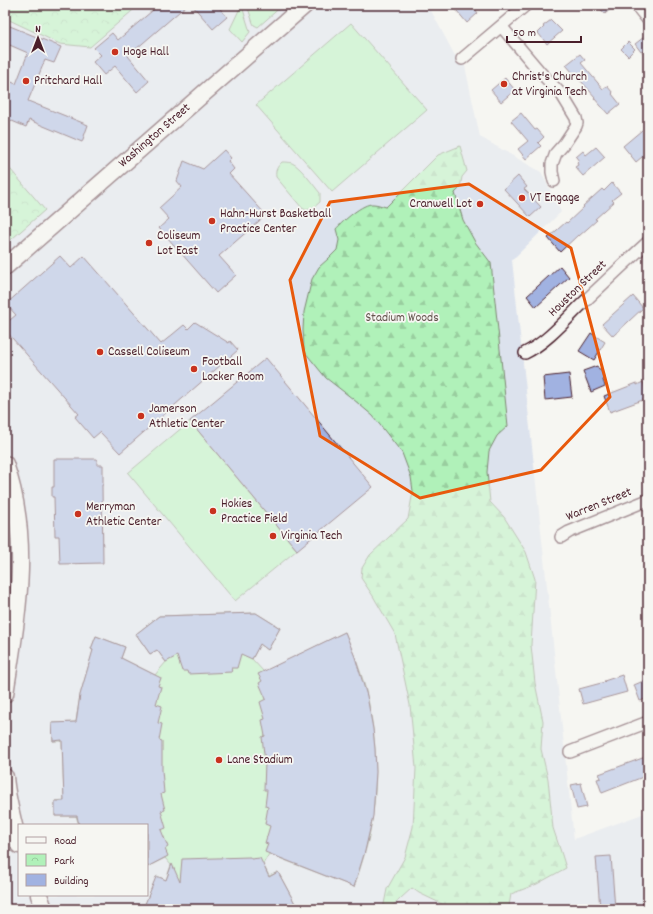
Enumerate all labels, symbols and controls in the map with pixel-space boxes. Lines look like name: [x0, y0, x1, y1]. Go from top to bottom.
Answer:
north arrow: [18, 18, 58, 58]
scale bar: [507, 18, 581, 44]
text: N: [35, 22, 41, 38]
text: 50 m: [513, 25, 536, 42]
place label: Hoge Hall: [123, 43, 169, 62]
marker: Hoge Hall: [110, 47, 120, 57]
place label: Christ's Church at Virginia Tech: [512, 68, 587, 102]
place label: Pritchard Hall: [34, 72, 102, 91]
marker: Pritchard Hall: [21, 76, 31, 86]
marker: Christ's Church at Virginia Tech: [499, 79, 509, 89]
street label: Washington Street: [115, 99, 195, 173]
place label: VT Engage: [530, 189, 580, 208]
marker: VT Engage: [517, 193, 527, 203]
place label: Cranwell Lot: [409, 195, 472, 214]
marker: Cranwell Lot: [475, 199, 485, 209]
place label: Hahn-Hurst Basketball Practice Center: [220, 205, 331, 239]
marker: Hahn-Hurst Basketball Practice Center: [207, 216, 217, 226]
place label: Coliseum Lot East: [157, 227, 200, 261]
marker: Coliseum Lot East: [144, 238, 154, 248]
street label: Houston Street: [545, 256, 612, 322]
park label: Stadium Woods: [365, 309, 439, 328]
place label: Cassell Coliseum: [108, 343, 190, 362]
marker: Cassell Coliseum: [95, 347, 105, 357]
place label: Football Locker Room: [202, 353, 264, 387]
marker: Football Locker Room: [189, 364, 199, 374]
place label: Jamerson Athletic Center: [149, 400, 225, 434]
marker: Jamerson Athletic Center: [136, 411, 146, 421]
street label: Warren Street: [563, 483, 635, 527]
place label: Hokies Practice Field: [221, 495, 287, 529]
place label: Merryman Athletic Center: [86, 498, 162, 532]
marker: Hokies Practice Field: [208, 506, 218, 516]
marker: Merryman Athletic Center: [73, 509, 83, 519]
place label: Virginia Tech: [281, 527, 342, 546]
marker: Virginia Tech: [268, 531, 278, 541]
place label: Lane Stadium: [227, 751, 293, 770]
marker: Lane Stadium: [214, 755, 224, 765]
legend: [18, 824, 148, 896]
text: Road: [54, 833, 76, 850]
text: Park: [54, 853, 75, 870]
text: Building: [54, 873, 89, 890]

